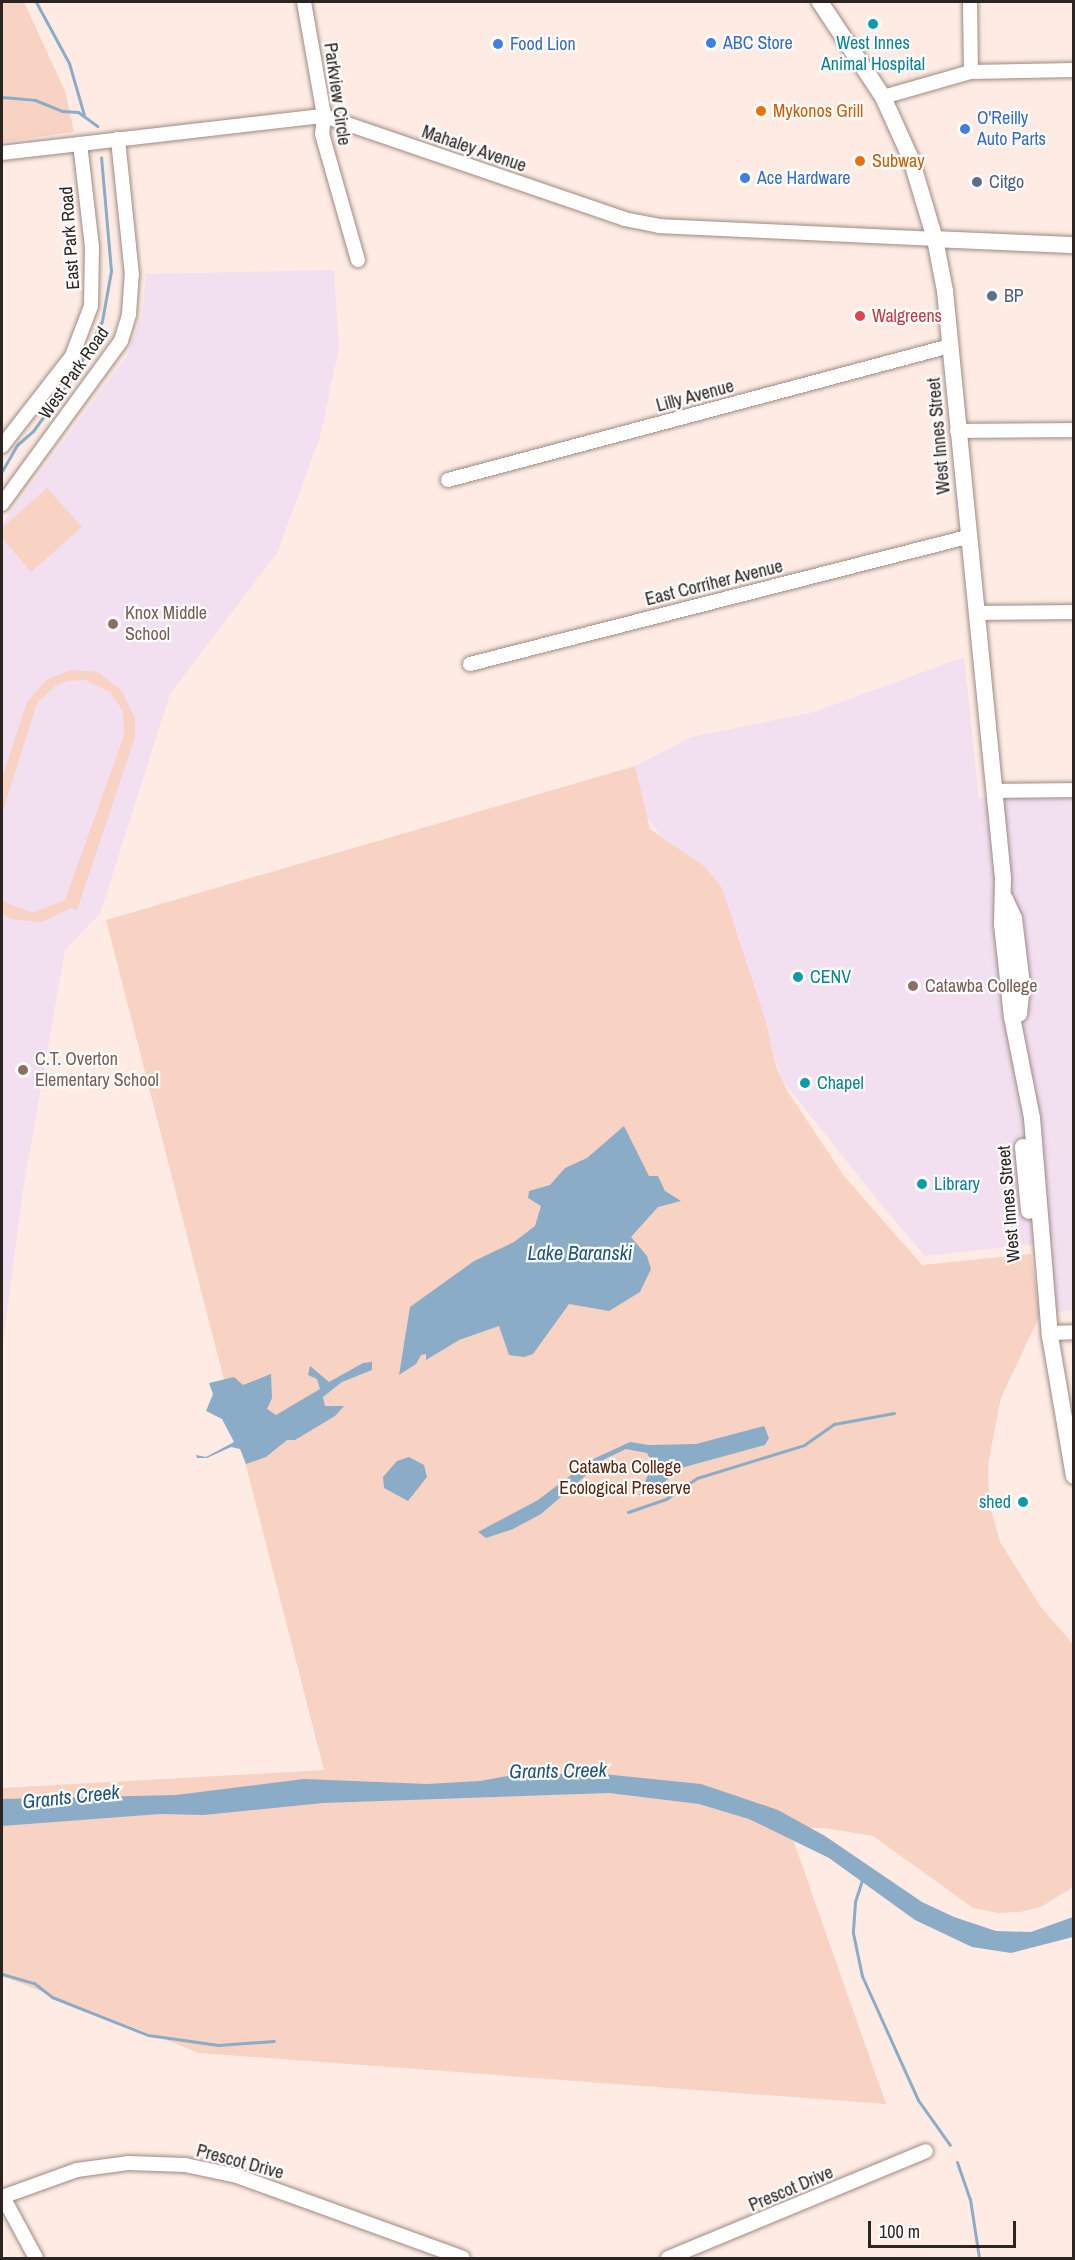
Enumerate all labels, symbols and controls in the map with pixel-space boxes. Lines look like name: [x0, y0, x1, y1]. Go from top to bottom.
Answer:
marker: West Innes Animal Hospital: [866, 17, 880, 31]
place label: ABC Store: [723, 32, 793, 54]
place label: Food Lion: [510, 33, 576, 55]
place label: West Innes Animal Hospital: [821, 33, 925, 76]
marker: ABC Store: [704, 36, 718, 50]
marker: Food Lion: [491, 37, 505, 51]
street label: Parkview Circle: [319, 41, 355, 147]
place label: Mykonos Grill: [773, 100, 863, 122]
marker: Mykonos Grill: [754, 104, 768, 118]
place label: O'Reilly Auto Parts: [977, 108, 1046, 150]
street label: Mahaley Avenue: [419, 121, 529, 177]
marker: O'Reilly Auto Parts: [958, 122, 972, 136]
place label: Subway: [872, 150, 925, 172]
marker: Subway: [853, 154, 867, 168]
place label: Ace Hardware: [757, 167, 851, 189]
marker: Ace Hardware: [738, 171, 752, 185]
place label: Citgo: [989, 171, 1024, 193]
marker: Citgo: [970, 175, 984, 189]
street label: East Park Road: [56, 186, 84, 290]
place label: BP: [1004, 285, 1024, 307]
marker: BP: [985, 289, 999, 303]
place label: Walgreens: [872, 305, 942, 327]
marker: Walgreens: [853, 309, 867, 323]
street label: West Park Road: [34, 323, 114, 423]
street label: Lilly Avenue: [653, 375, 737, 417]
street label: West Innes Street: [923, 377, 955, 495]
street label: East Corriher Avenue: [643, 555, 785, 611]
place label: Knox Middle School: [125, 603, 207, 646]
marker: Knox Middle School: [106, 617, 120, 631]
place label: CENV: [810, 966, 851, 988]
marker: CENV: [791, 970, 805, 984]
place label: Catawba College: [925, 975, 1037, 997]
marker: Catawba College: [906, 979, 920, 993]
place label: C.T. Overton Elementary School: [35, 1049, 159, 1092]
marker: C.T. Overton Elementary School: [16, 1063, 30, 1077]
place label: Chapel: [817, 1072, 864, 1094]
marker: Chapel: [798, 1076, 812, 1090]
street label: West Innes Street: [993, 1145, 1025, 1263]
place label: Library: [934, 1173, 980, 1195]
marker: Library: [915, 1177, 929, 1191]
water label: Lake Baranski: [528, 1240, 632, 1264]
park label: Catawba College Ecological Preserve: [559, 1457, 691, 1500]
place label: shed: [979, 1491, 1011, 1513]
marker: shed: [1016, 1495, 1030, 1509]
water label: Grants Creek: [509, 1757, 607, 1783]
water label: Grants Creek: [21, 1779, 121, 1813]
street label: Prescot Drive: [194, 2140, 286, 2184]
street label: Prescot Drive: [746, 2162, 836, 2216]
scale bar: [871, 2209, 1020, 2247]
text: 100 m: [879, 2219, 920, 2244]

